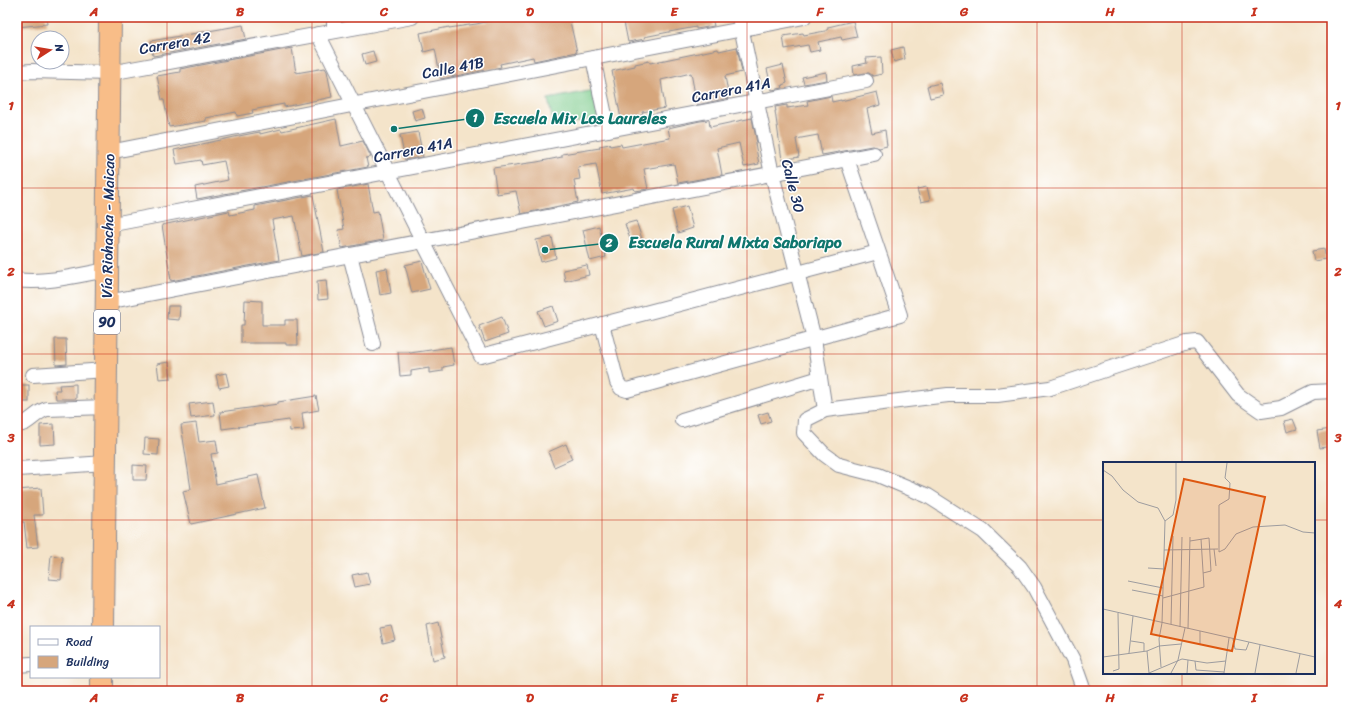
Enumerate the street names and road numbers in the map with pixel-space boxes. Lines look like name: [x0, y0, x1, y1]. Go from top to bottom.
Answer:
street label: Carrera 42: [137, 24, 213, 62]
street label: Calle 41B: [420, 49, 487, 87]
street label: Carrera 41A: [689, 70, 773, 110]
street label: Carrera 41A: [371, 130, 455, 170]
street label: Vía Riohacha - Maicao: [94, 153, 122, 298]
street label: Calle 30: [774, 156, 812, 216]
road number: 90: [94, 310, 120, 334]

